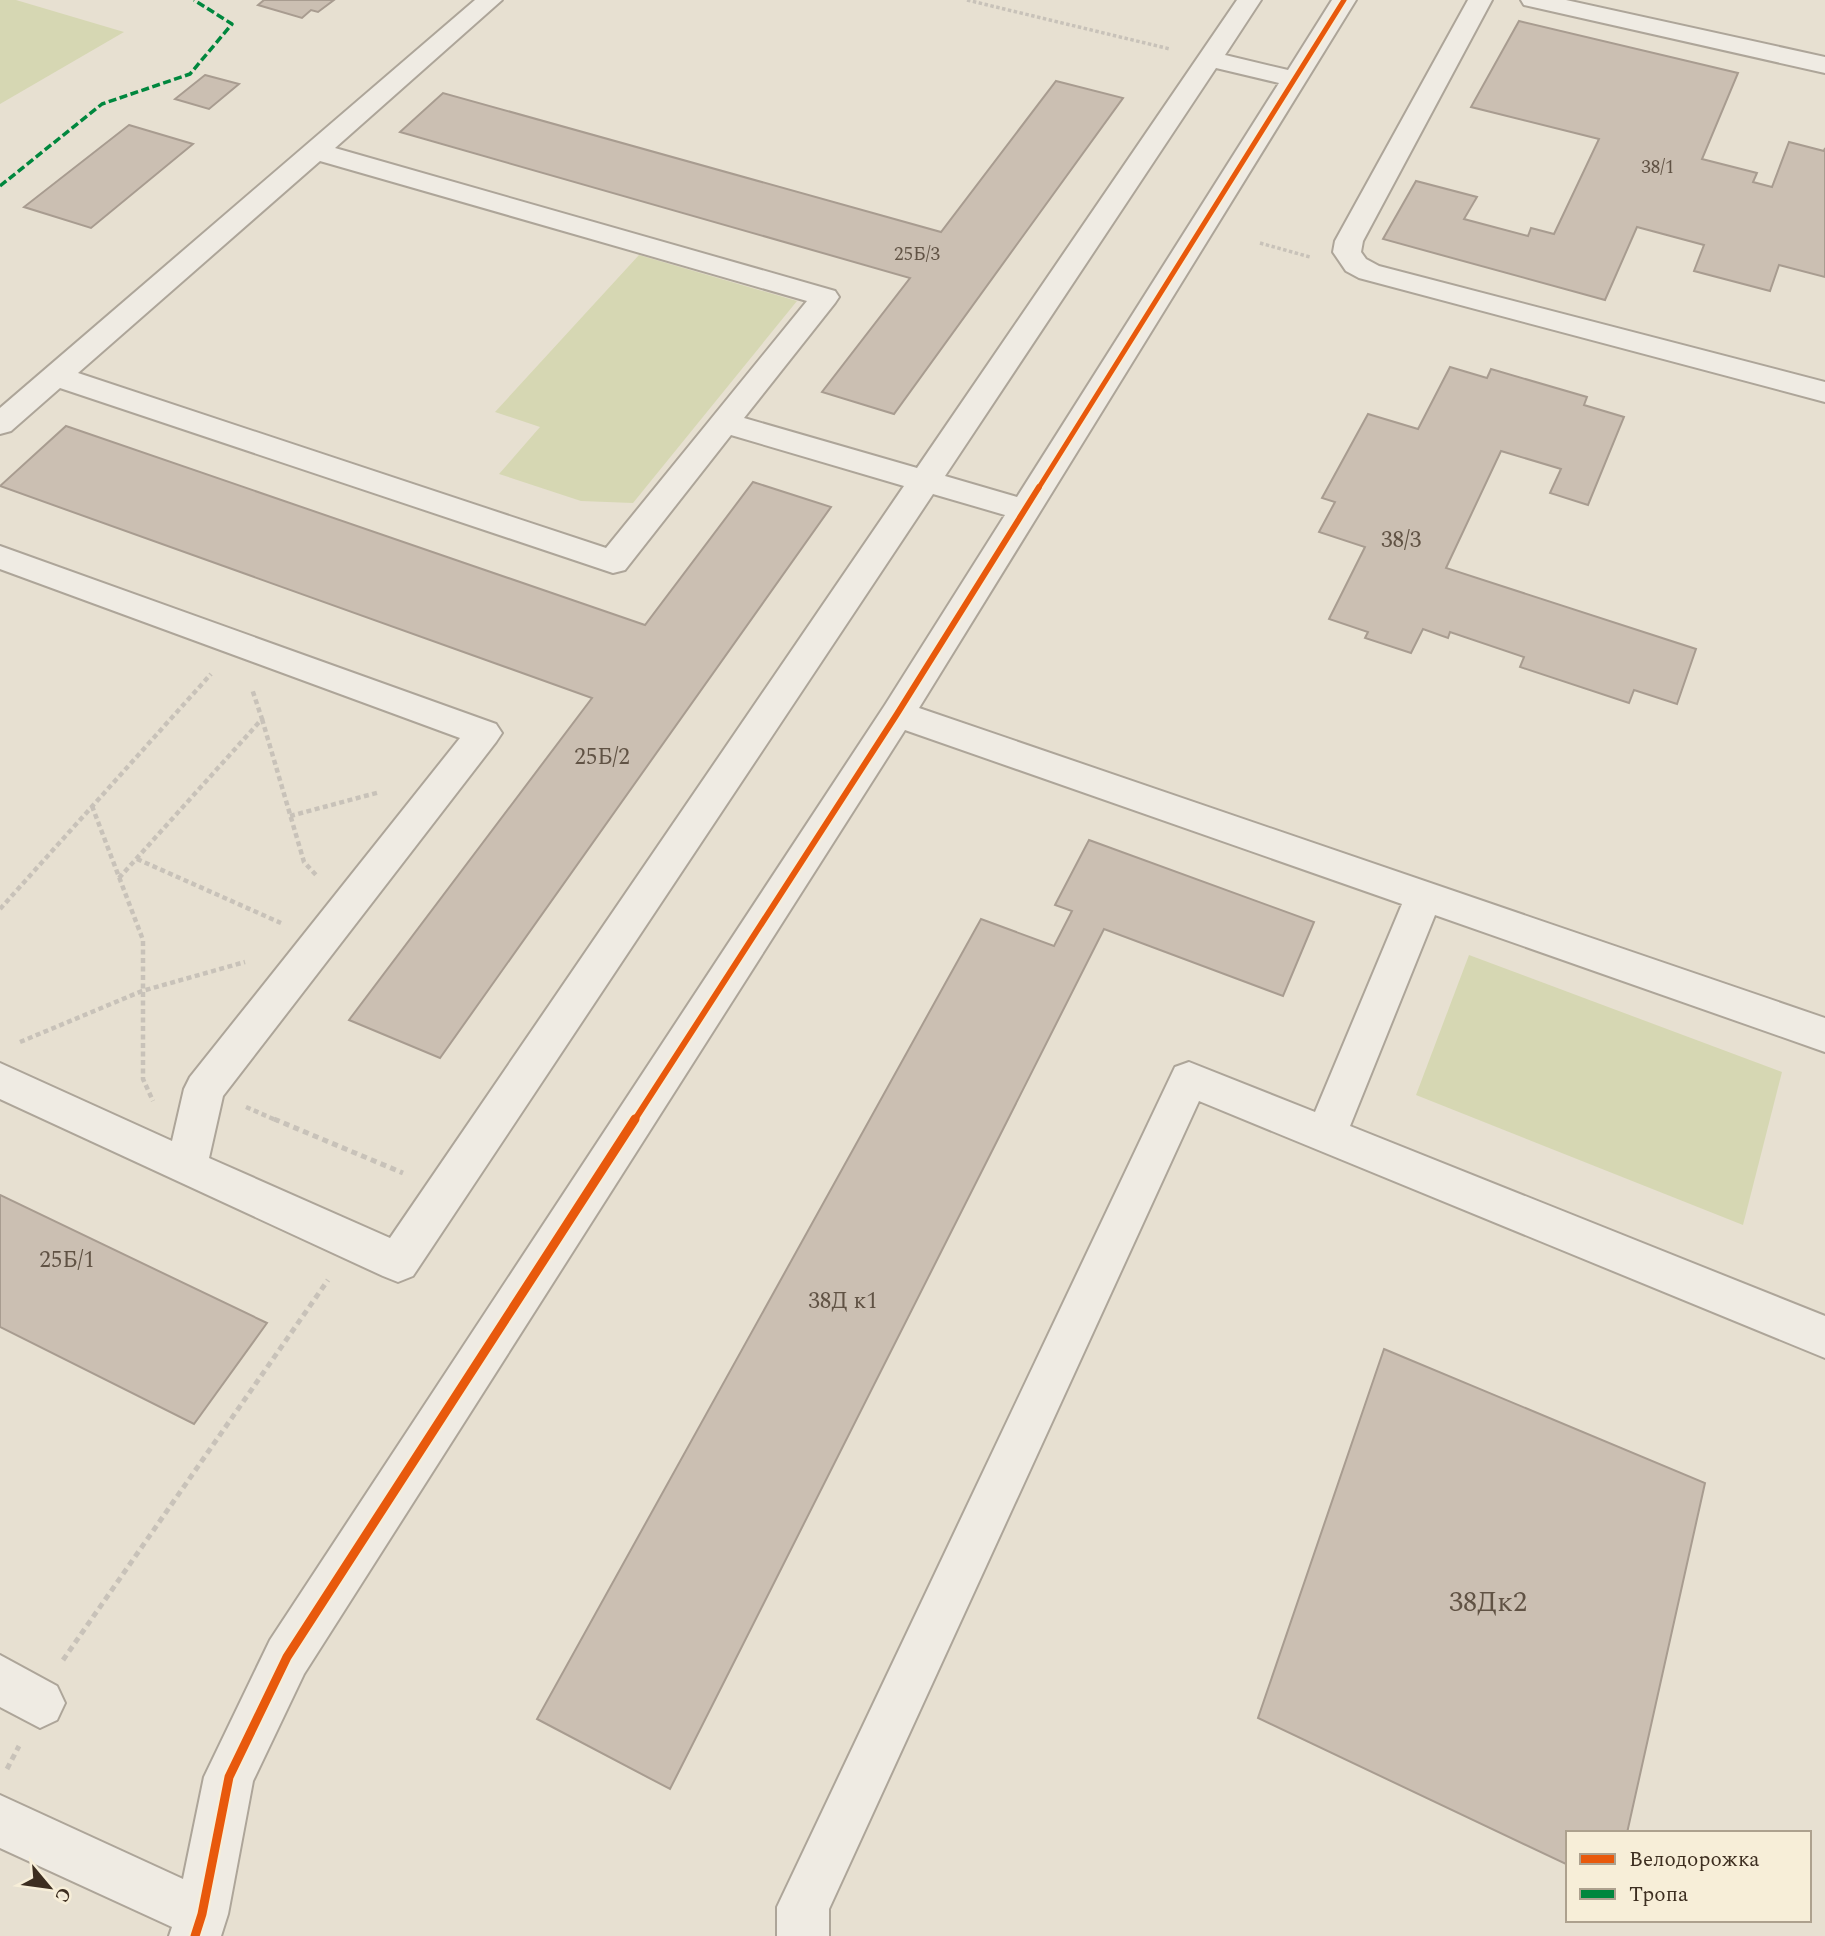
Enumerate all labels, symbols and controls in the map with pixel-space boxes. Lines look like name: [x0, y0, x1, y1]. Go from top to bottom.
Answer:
house number: 38/1: [1641, 153, 1675, 182]
house number: 25Б/3: [894, 240, 940, 269]
house number: 38/3: [1381, 523, 1421, 558]
house number: 25Б/2: [574, 740, 630, 775]
house number: 25Б/1: [39, 1243, 95, 1278]
house number: 38Д к1: [808, 1284, 878, 1319]
house number: 38Дк2: [1449, 1581, 1527, 1624]
legend: [1566, 1831, 1811, 1922]
text: Велодорожка: [1629, 1844, 1760, 1876]
north arrow: [14, 1852, 84, 1922]
text: Тропа: [1629, 1879, 1689, 1911]
text: С: [47, 1882, 79, 1907]

